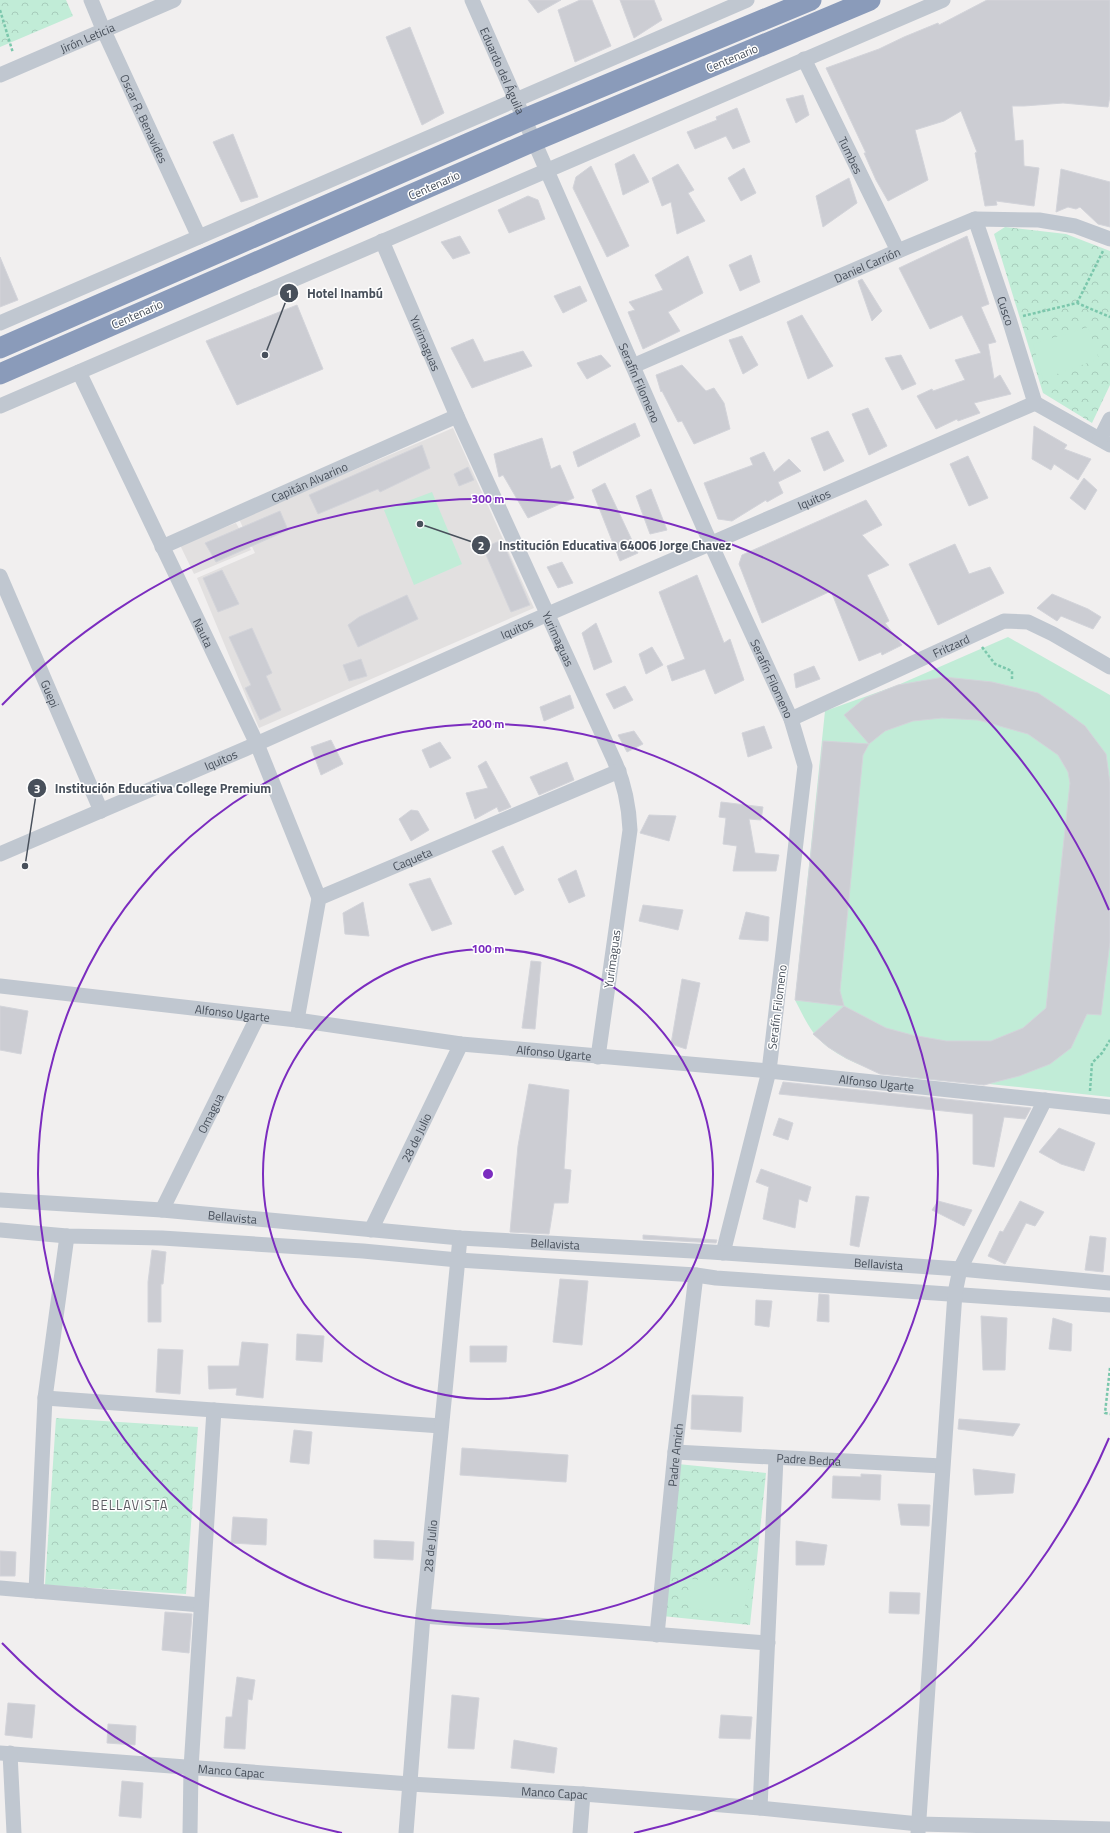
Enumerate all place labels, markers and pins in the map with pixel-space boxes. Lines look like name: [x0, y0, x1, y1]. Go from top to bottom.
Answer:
callout: Hotel Inambú: [279, 281, 391, 306]
callout: Institución Educativa 64006 Jorge Chavez: [471, 533, 739, 558]
callout: Institución Educativa College Premium: [27, 776, 279, 801]
centre of rings: [481, 1167, 495, 1181]

